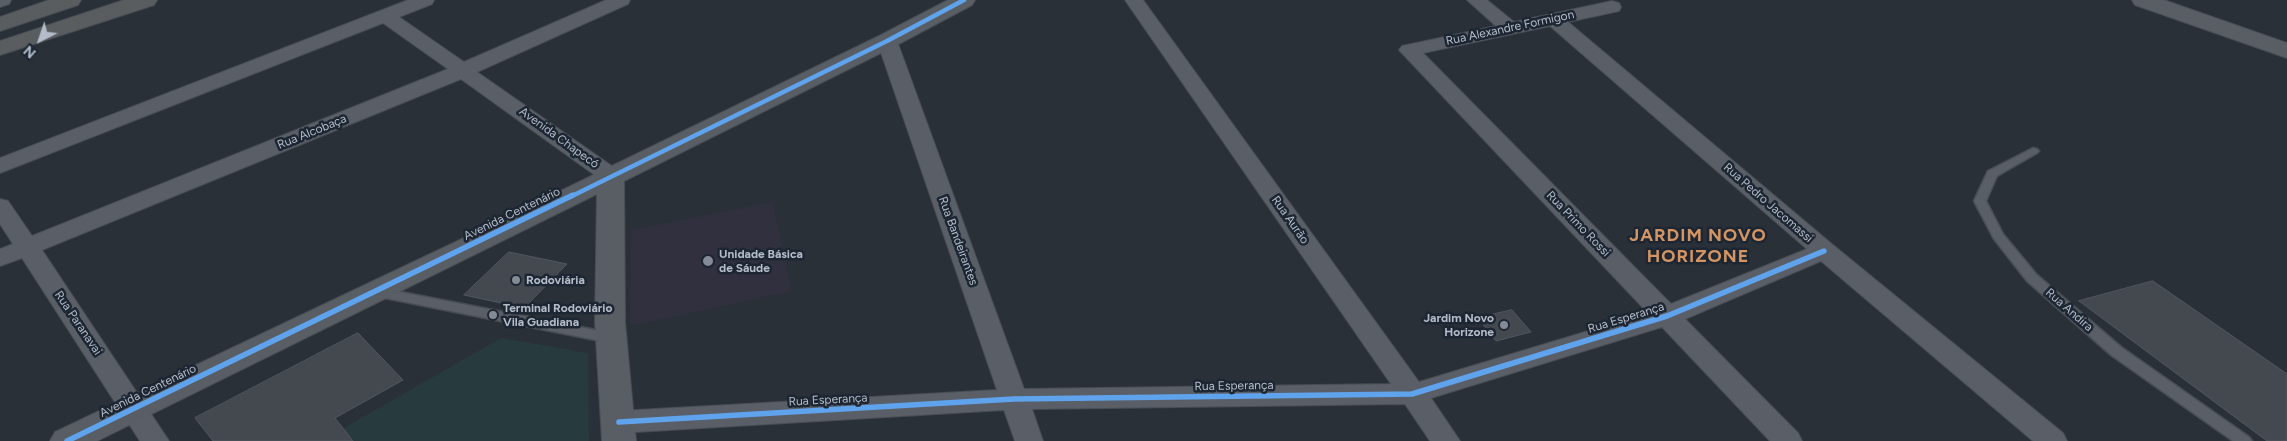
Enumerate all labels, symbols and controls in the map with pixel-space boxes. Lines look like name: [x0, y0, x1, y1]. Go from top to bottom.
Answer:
street label: Rua Alexandre Formigon: [1445, 7, 1575, 49]
north arrow: [15, 15, 65, 65]
text: N: [20, 42, 39, 62]
street label: Avenida Chapecó: [516, 104, 602, 172]
street label: Rua Alcobaça: [275, 112, 349, 152]
street label: Rua Pedro Jacomassi: [1720, 160, 1816, 246]
street label: Avenida Centenário: [461, 184, 563, 244]
street label: Rua Primo Rossi: [1543, 188, 1613, 260]
street label: Rua Aurão: [1268, 193, 1312, 247]
street label: Rua Bandeirantes: [935, 195, 981, 287]
district label: JARDIM NOVO HORIZONE: [1628, 225, 1768, 268]
place label: Unidade Básica de Sáude: [719, 247, 803, 275]
marker: Unidade Básica de Sáude: [701, 254, 715, 268]
place label: Rodoviária: [526, 273, 585, 287]
marker: Rodoviária: [510, 274, 522, 286]
street label: Rua Andira: [2042, 286, 2096, 334]
street label: Rua Paranavai: [51, 288, 105, 358]
street label: Rua Esperança: [1586, 300, 1666, 336]
place label: Terminal Rodoviário Vila Guadiana: [503, 301, 612, 329]
marker: Terminal Rodoviário Vila Guadiana: [487, 309, 499, 321]
place label: Jardim Novo Horizone: [1423, 311, 1494, 339]
marker: Jardim Novo Horizone: [1498, 319, 1510, 331]
street label: Avenida Centenário: [97, 361, 199, 421]
street label: Rua Esperança: [1194, 378, 1274, 394]
street label: Rua Esperança: [788, 391, 868, 409]

